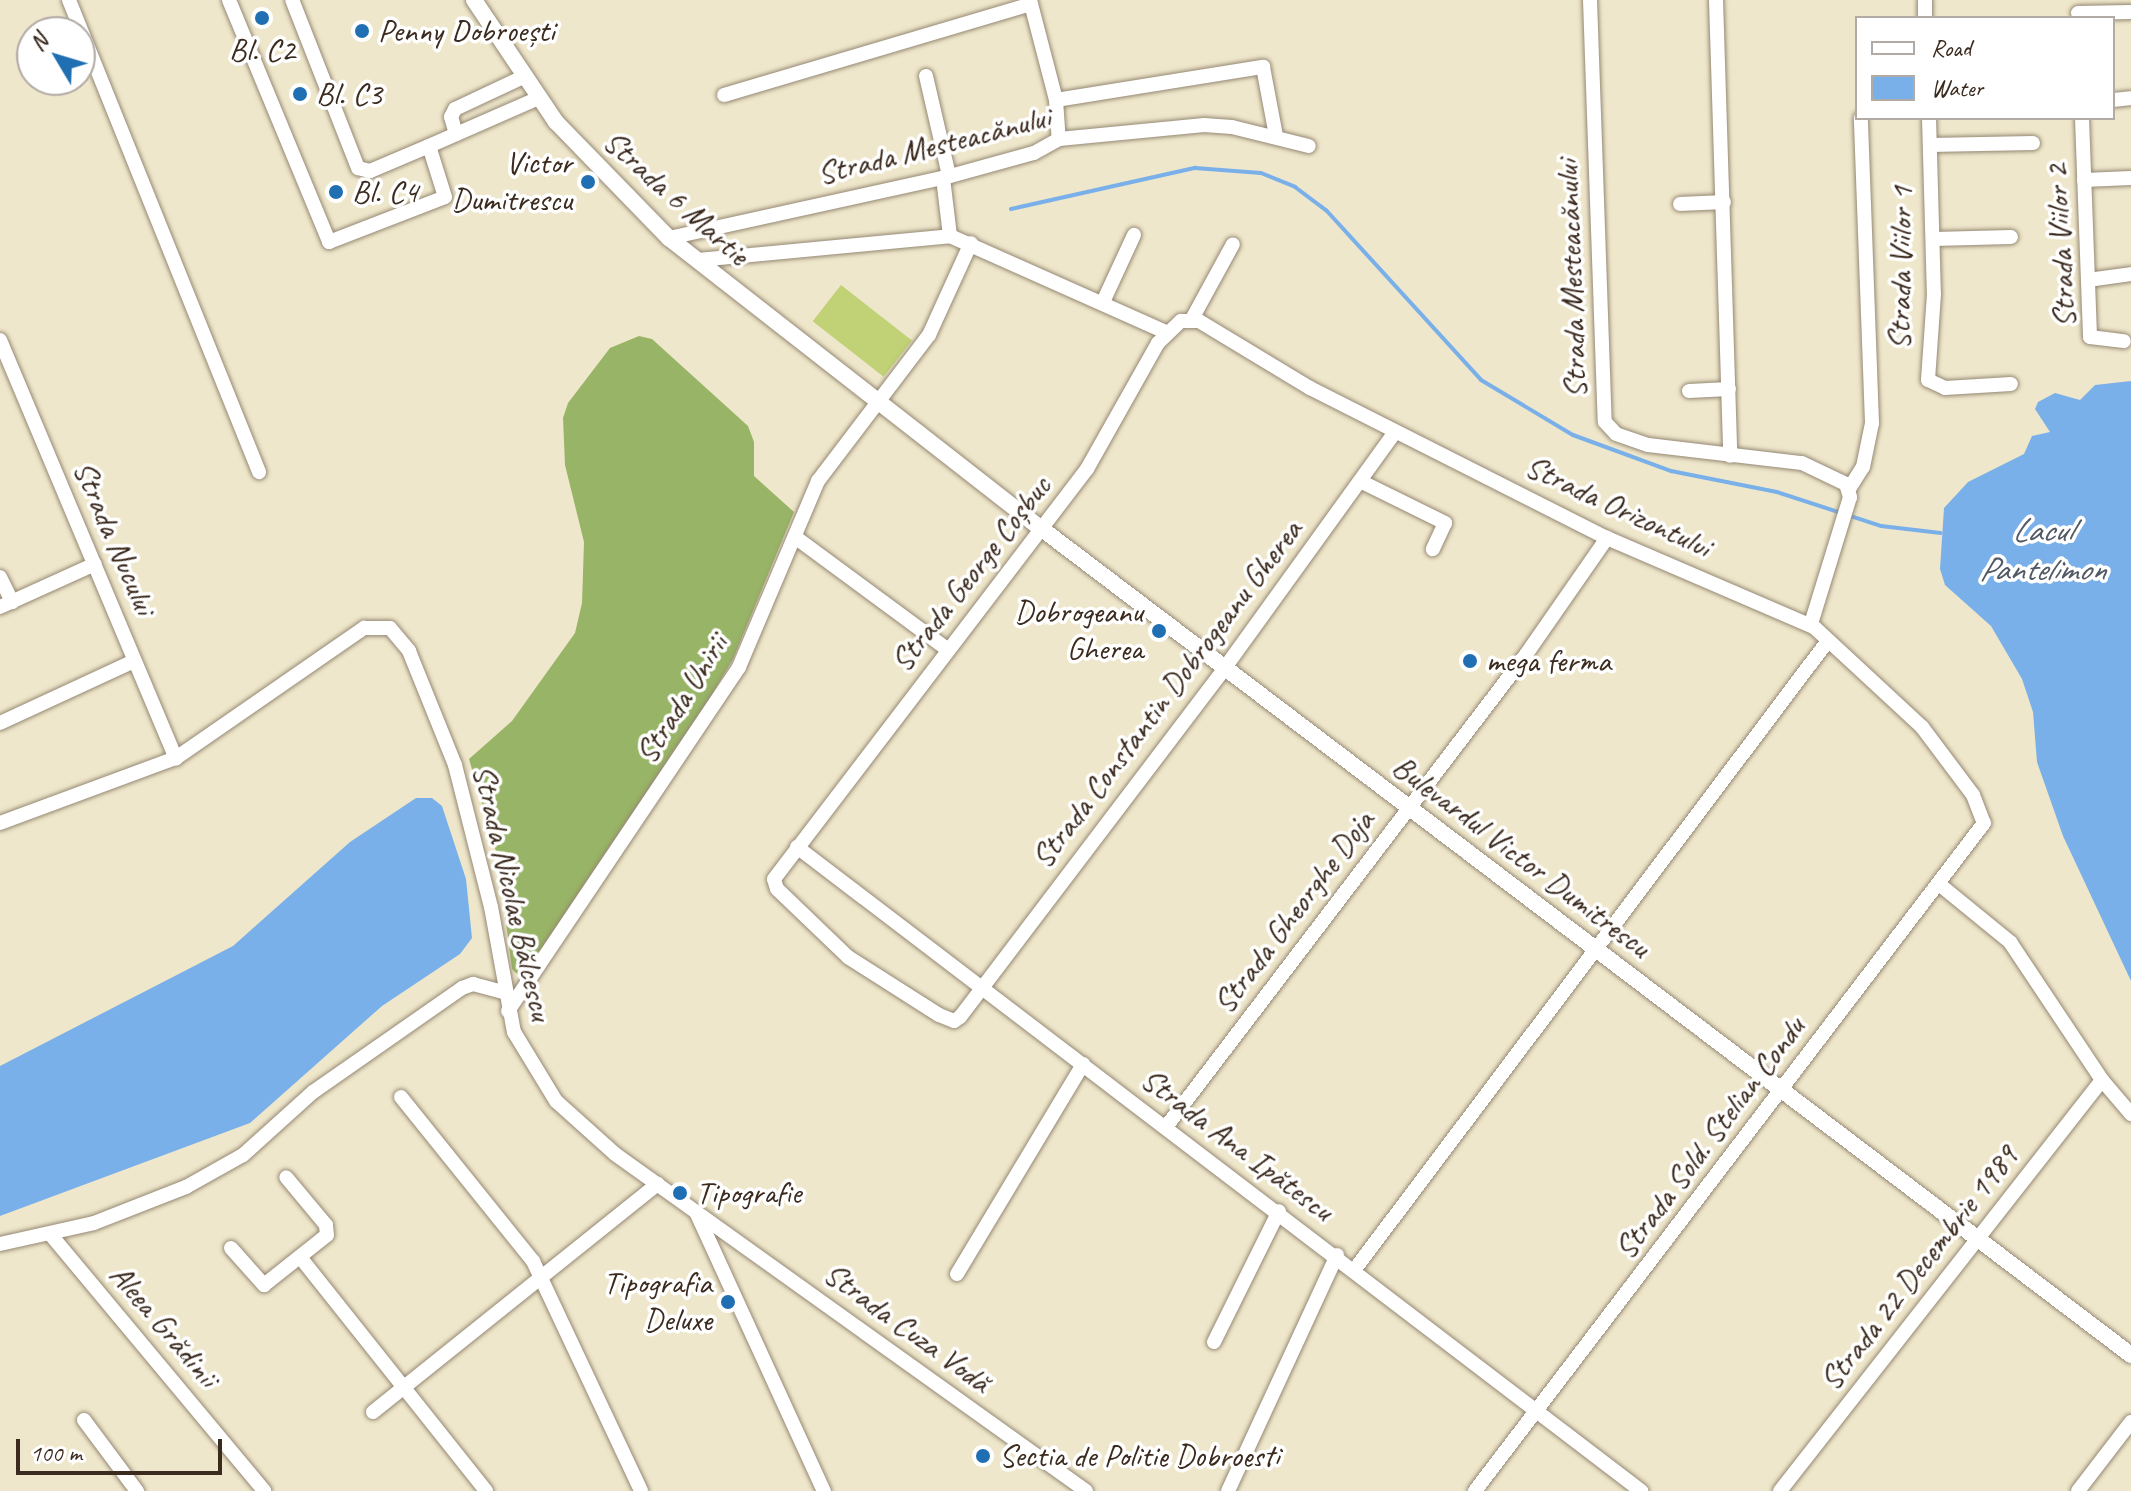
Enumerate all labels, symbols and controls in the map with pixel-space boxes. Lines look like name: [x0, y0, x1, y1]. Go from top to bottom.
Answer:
marker: Bl. C2: [253, 9, 271, 27]
place label: Penny Dobroești: [378, 12, 555, 50]
north arrow: [16, 16, 96, 96]
legend: [1855, 16, 2115, 120]
marker: Penny Dobroești: [353, 22, 371, 40]
text: N: [23, 28, 54, 56]
place label: Bl. C2: [229, 31, 295, 69]
text: Road: [1931, 33, 1971, 63]
text: Water: [1931, 73, 1983, 103]
place label: Bl. C3: [316, 75, 382, 113]
marker: Bl. C3: [291, 85, 309, 103]
street label: Strada Mesteacănului: [813, 98, 1055, 194]
street label: Strada 6 Martie: [595, 122, 757, 274]
place label: Victor Dumitrescu: [451, 145, 572, 220]
street label: Strada Mesteacănului: [1549, 159, 1595, 399]
street label: Strada Viilor 2: [2038, 163, 2084, 329]
place label: Bl. C4: [352, 173, 418, 211]
marker: Victor Dumitrescu: [579, 173, 597, 191]
marker: Bl. C4: [327, 183, 345, 201]
street label: Strada Viilor 1: [1880, 186, 1922, 350]
street label: Strada Orizontului: [1519, 447, 1717, 567]
street label: Strada Nucului: [65, 456, 163, 620]
street label: Strada George Coșbuc: [883, 469, 1059, 679]
water label: Lacul Pantelimon: [1979, 509, 2105, 588]
street label: Strada Constantin Dobrogeanu Gherea: [1023, 512, 1311, 876]
place label: Dobrogeanu Gherea: [1014, 594, 1143, 669]
marker: Dobrogeanu Gherea: [1150, 622, 1168, 640]
street label: Strada Unirii: [627, 627, 737, 771]
place label: mega ferma: [1486, 642, 1608, 680]
marker: mega ferma: [1461, 652, 1479, 670]
street label: Bulevardul Victor Dumitrescu: [1385, 748, 1657, 966]
street label: Strada Nicolae Bălcescu: [464, 761, 560, 1025]
street label: Strada Gheorghe Doja: [1206, 803, 1382, 1021]
street label: Strada Sold. Stelian Condu: [1606, 1009, 1814, 1267]
street label: Strada Ana Ipătescu: [1133, 1060, 1341, 1230]
street label: Strada 22 Decembrie 1989: [1812, 1138, 2026, 1398]
place label: Tipografie: [696, 1174, 801, 1212]
marker: Tipografie: [671, 1184, 689, 1202]
street label: Strada Cuza Vodă: [816, 1255, 998, 1401]
street label: Aleea Grădinii: [101, 1257, 227, 1395]
place label: Tipografia Deluxe: [603, 1265, 712, 1340]
marker: Tipografia Deluxe: [719, 1293, 737, 1311]
scale bar: [20, 1423, 226, 1473]
place label: Sectia de Politie Dobroesti: [999, 1437, 1280, 1475]
text: 100 m: [30, 1438, 82, 1468]
marker: Sectia de Politie Dobroesti: [974, 1447, 992, 1465]

